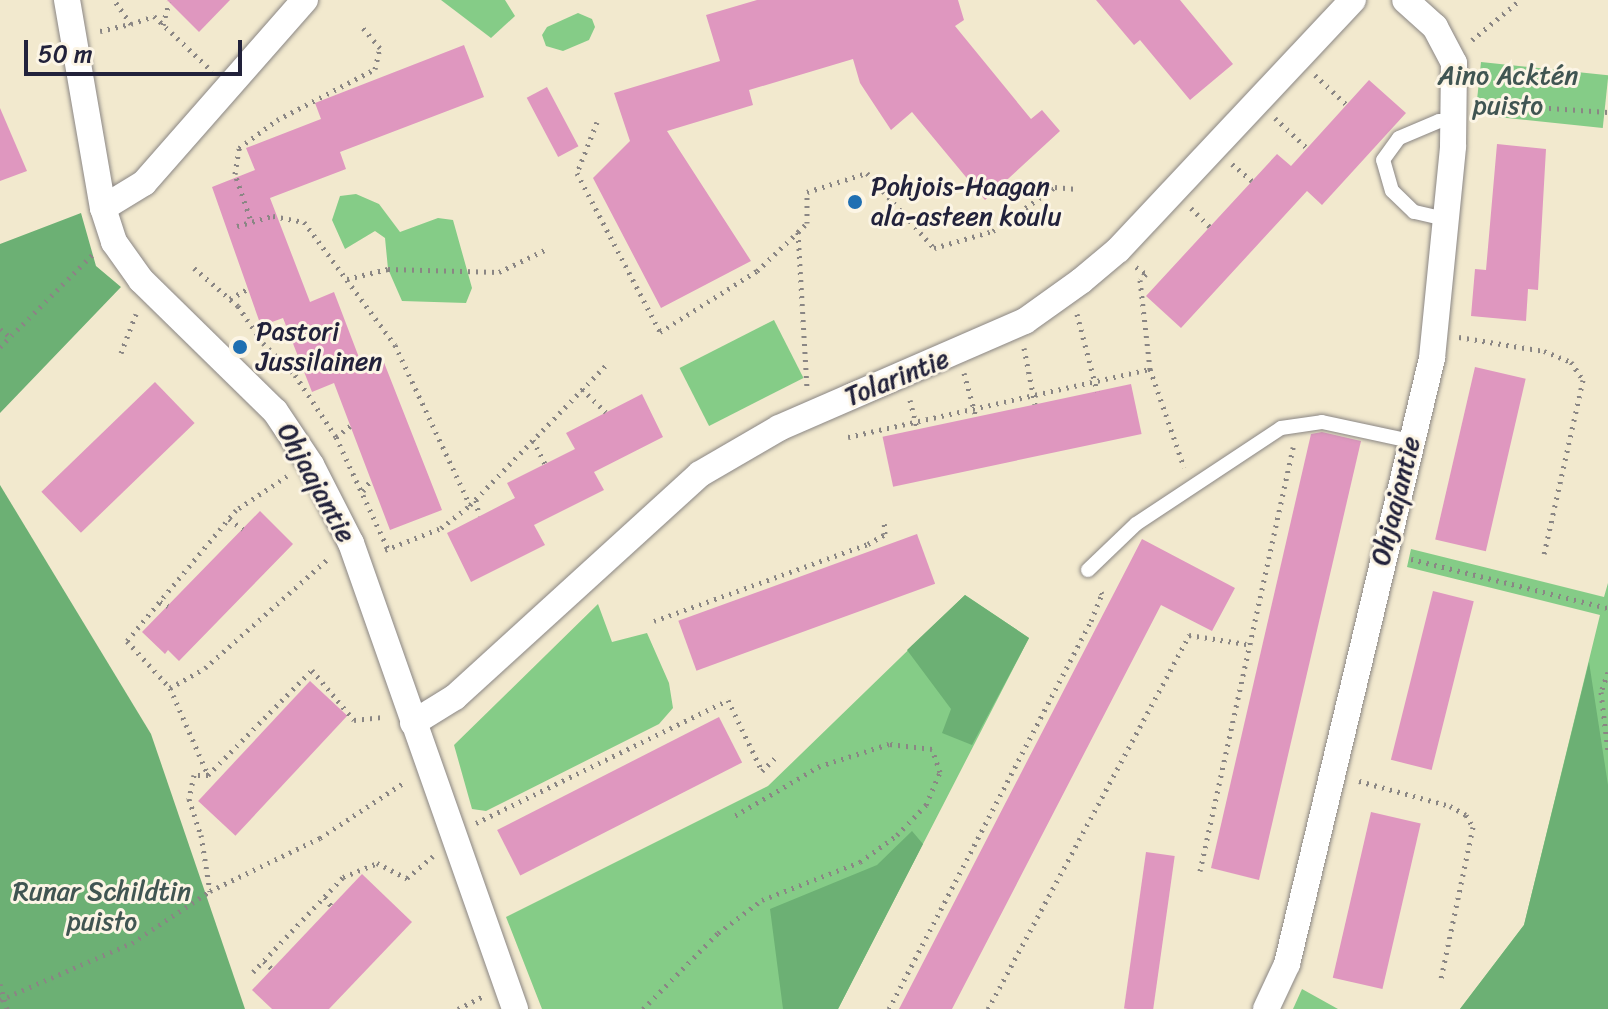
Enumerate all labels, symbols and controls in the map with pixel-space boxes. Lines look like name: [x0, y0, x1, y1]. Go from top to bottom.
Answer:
scale bar: [28, 24, 246, 74]
text: 50 m: [38, 33, 93, 75]
park label: Aino Acktén puisto: [1438, 60, 1578, 122]
place label: Pohjois-Haagan ala-asteen koulu: [871, 171, 1062, 232]
marker: Pohjois-Haagan ala-asteen koulu: [846, 193, 864, 211]
place label: Pastori Jussilainen: [256, 316, 382, 378]
marker: Pastori Jussilainen: [231, 338, 249, 356]
street label: Tolarintie: [840, 343, 954, 413]
street label: Ohjaajantie: [270, 418, 362, 548]
street label: Ohjaajantie: [1365, 433, 1427, 569]
park label: Runar Schildtin puisto: [13, 876, 191, 938]

